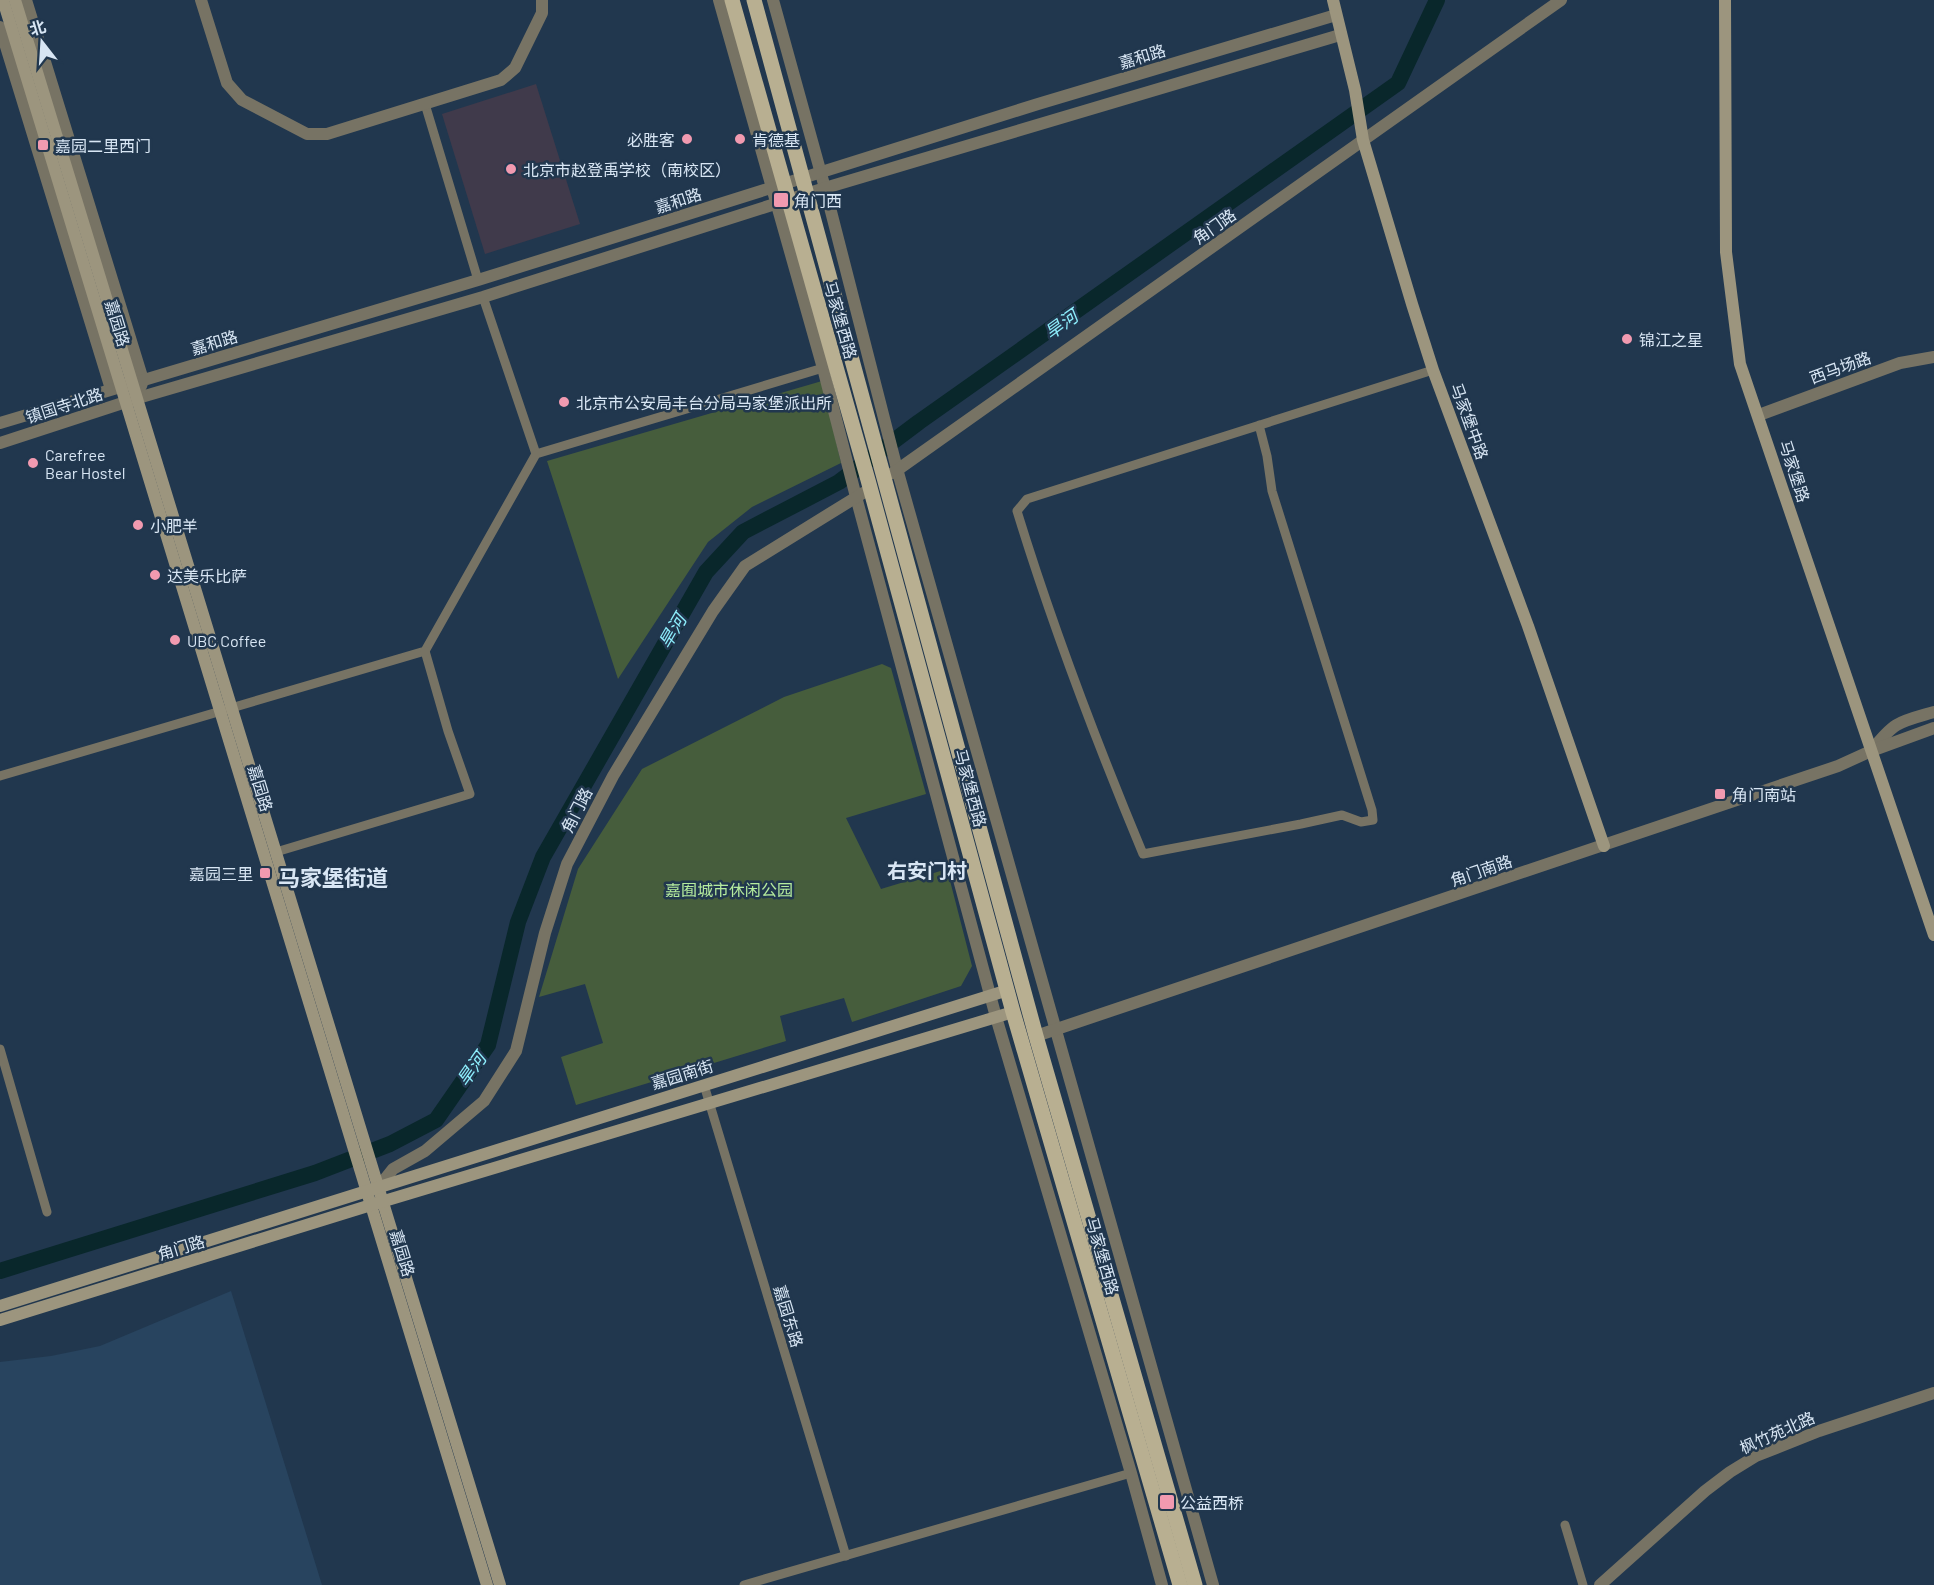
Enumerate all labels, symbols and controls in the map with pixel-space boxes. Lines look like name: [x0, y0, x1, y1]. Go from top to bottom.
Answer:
north arrow: [12, 12, 72, 72]
text: 北: [27, 16, 48, 39]
street label: 嘉和路: [1116, 40, 1168, 72]
place label: 必胜客: [627, 130, 675, 149]
place label: 肯德基: [752, 130, 800, 149]
marker: 必胜客: [680, 132, 694, 146]
marker: 肯德基: [733, 132, 747, 146]
place label: 嘉园二里西门: [55, 136, 151, 155]
marker: 嘉园二里西门: [36, 138, 50, 152]
place label: 北京市赵登禹学校（南校区）: [523, 160, 731, 179]
marker: 北京市赵登禹学校（南校区）: [504, 162, 518, 176]
street label: 嘉和路: [652, 184, 704, 216]
marker: 角门西: [772, 191, 790, 209]
place label: 角门西: [794, 191, 842, 210]
street label: 角门路: [1189, 204, 1239, 248]
street label: 马家堡西路: [821, 279, 861, 361]
street label: 嘉园路: [102, 297, 134, 349]
water label: 旱河: [1040, 303, 1084, 343]
street label: 嘉和路: [188, 326, 240, 358]
place label: 锦江之星: [1639, 330, 1703, 349]
marker: 锦江之星: [1620, 332, 1634, 346]
street label: 西马场路: [1807, 347, 1873, 387]
street label: 马家堡中路: [1447, 380, 1493, 462]
street label: 镇国寺北路: [23, 384, 105, 426]
place label: 北京市公安局丰台分局马家堡派出所: [576, 393, 832, 412]
marker: 北京市公安局丰台分局马家堡派出所: [557, 395, 571, 409]
street label: 马家堡路: [1776, 438, 1814, 504]
place label: Carefree Bear Hostel: [45, 445, 125, 482]
marker: Carefree Bear Hostel: [26, 456, 40, 470]
place label: 小肥羊: [150, 516, 198, 535]
marker: 小肥羊: [131, 518, 145, 532]
place label: 达美乐比萨: [167, 566, 247, 585]
marker: 达美乐比萨: [148, 568, 162, 582]
water label: 旱河: [653, 607, 692, 652]
place label: UBC Coffee: [187, 631, 266, 650]
marker: UBC Coffee: [168, 633, 182, 647]
street label: 马家堡西路: [951, 747, 991, 829]
street label: 嘉园路: [245, 762, 277, 814]
street label: 角门路: [557, 784, 595, 836]
place label: 角门南站: [1732, 785, 1796, 804]
marker: 角门南站: [1713, 787, 1727, 801]
street label: 角门南路: [1448, 851, 1514, 889]
district label: 右安门村: [887, 858, 967, 882]
place label: 嘉园三里: [189, 864, 253, 883]
district label: 马家堡街道: [278, 864, 388, 890]
marker: 嘉园三里: [258, 866, 272, 880]
park label: 嘉囿城市休闲公园: [665, 880, 793, 899]
water label: 旱河: [452, 1045, 492, 1090]
street label: 嘉园南街: [649, 1056, 715, 1092]
street label: 马家堡西路: [1083, 1215, 1123, 1297]
street label: 嘉园路: [387, 1227, 419, 1279]
street label: 角门路: [155, 1231, 207, 1263]
street label: 嘉园东路: [771, 1283, 807, 1349]
street label: 枫竹苑北路: [1737, 1407, 1817, 1457]
marker: 公益西桥: [1158, 1493, 1176, 1511]
place label: 公益西桥: [1180, 1493, 1244, 1512]

